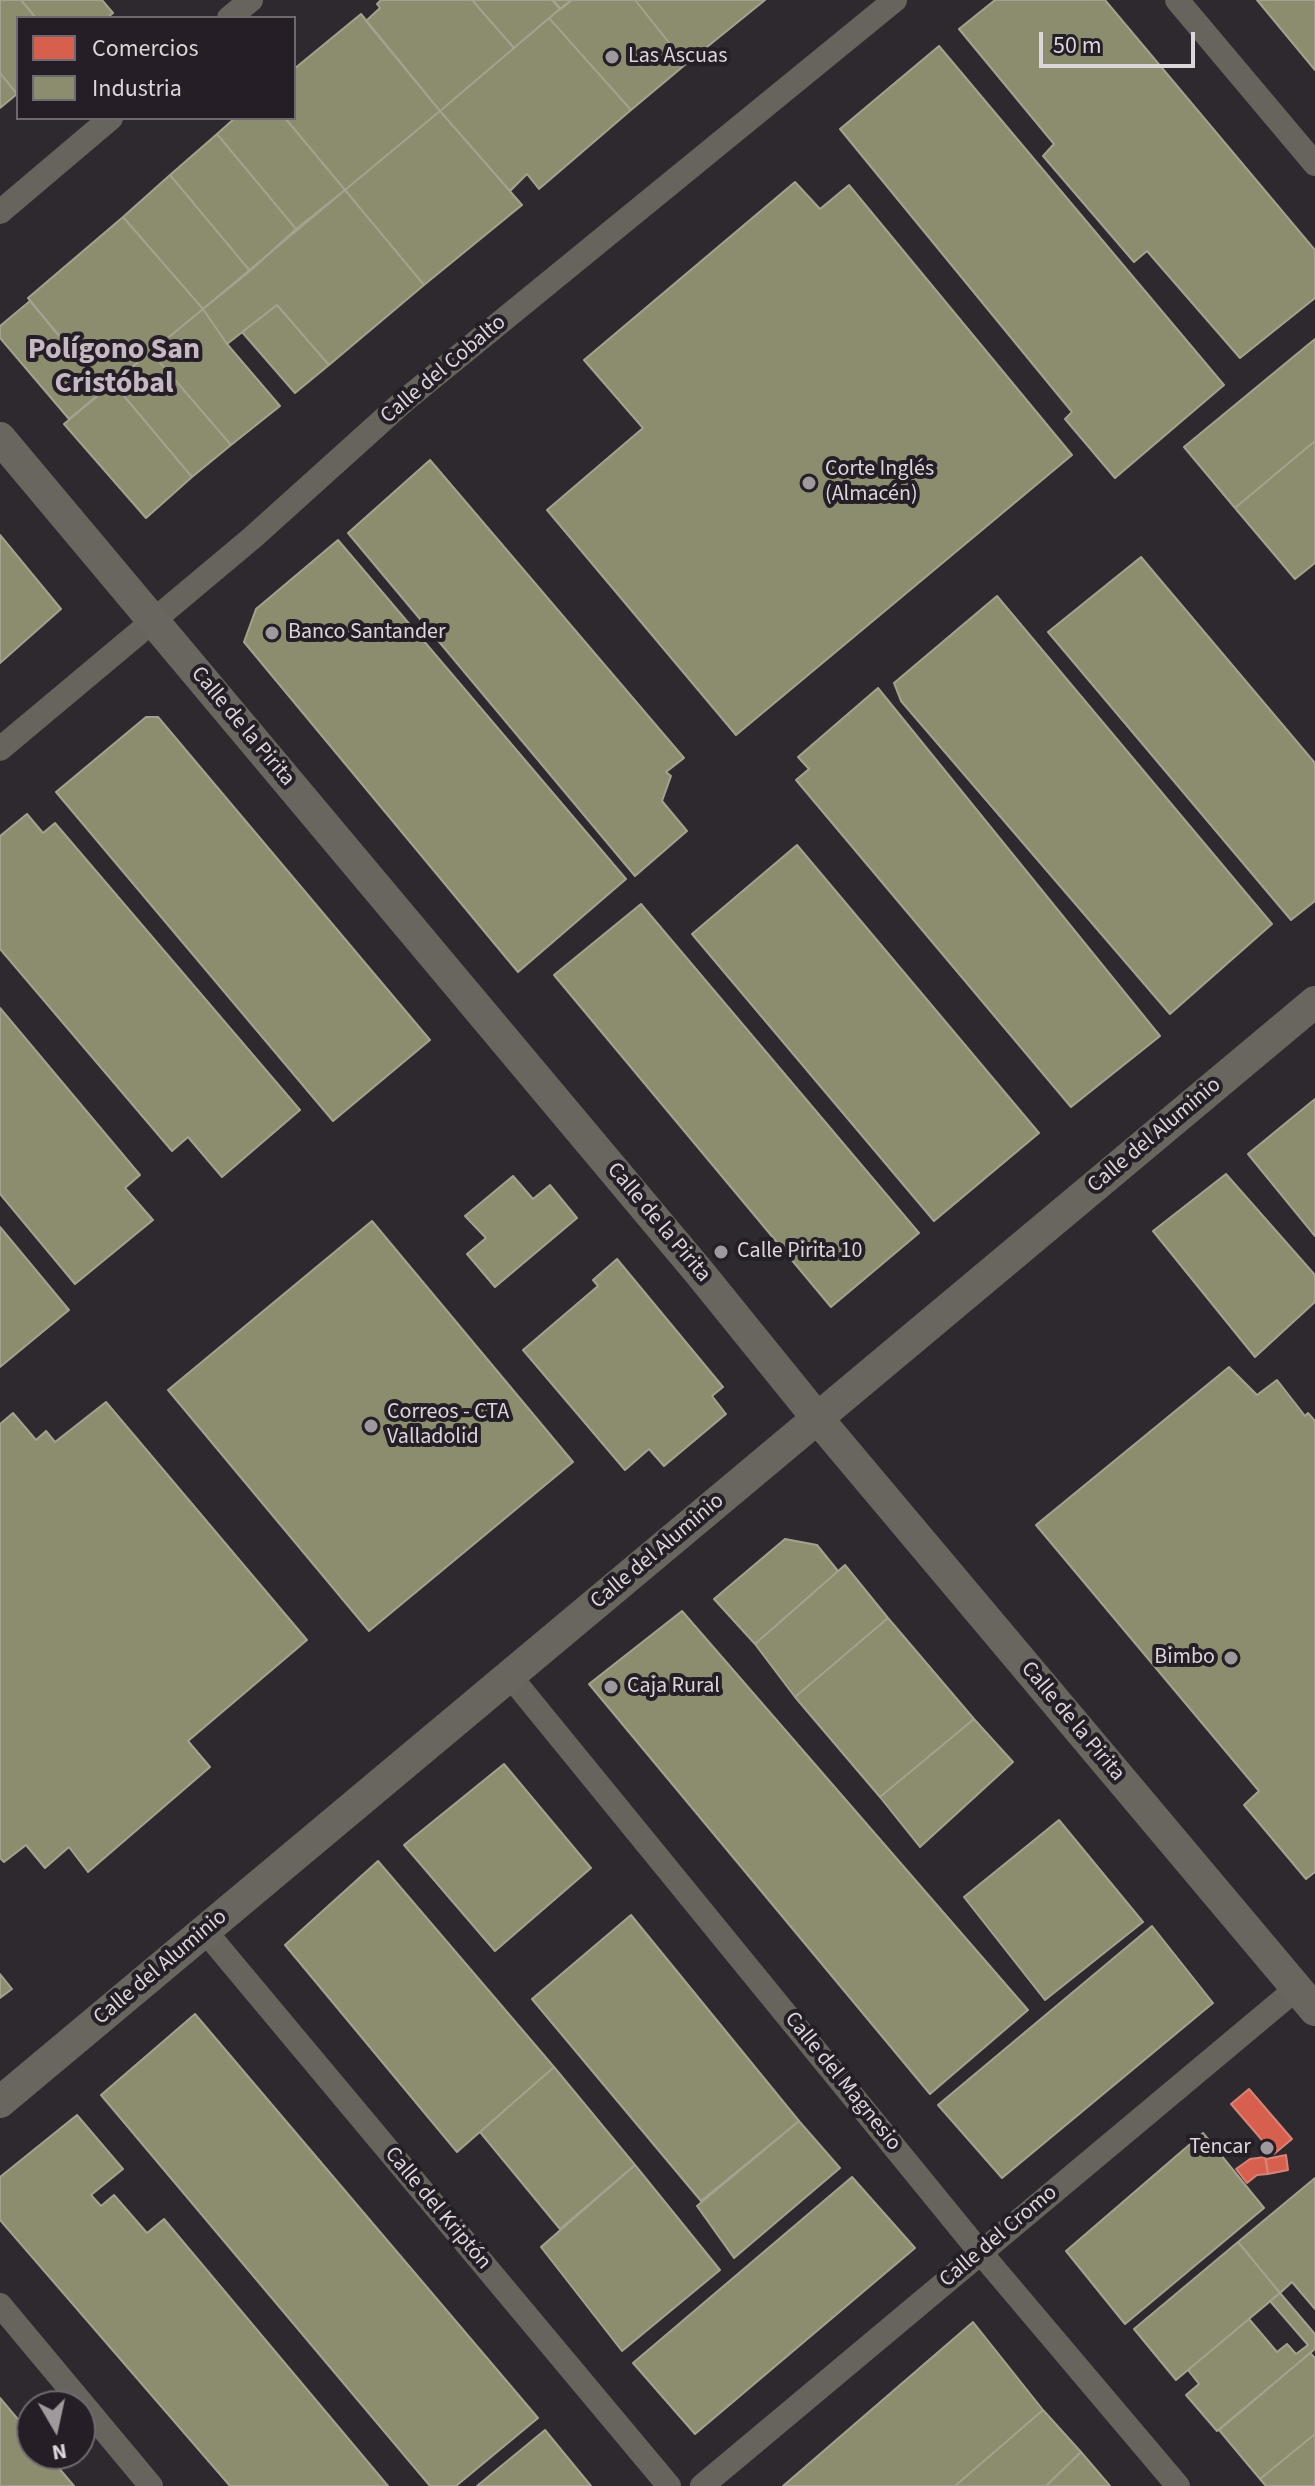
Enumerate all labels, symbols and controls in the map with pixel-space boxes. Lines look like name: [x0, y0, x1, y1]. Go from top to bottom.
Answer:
legend: [16, 16, 296, 120]
scale bar: [1043, 16, 1199, 66]
text: 50 m: [1053, 28, 1102, 63]
text: Comercios: [92, 31, 198, 66]
place label: Las Ascuas: [628, 44, 727, 70]
marker: Las Ascuas: [603, 48, 621, 66]
text: Industria: [92, 71, 182, 106]
street label: Calle del Cobalto: [376, 310, 512, 430]
district label: Polígono San Cristóbal: [28, 333, 200, 404]
place label: Corte Inglés (Almacén): [825, 457, 934, 508]
marker: Corte Inglés (Almacén): [800, 474, 818, 492]
place label: Banco Santander: [288, 620, 446, 646]
marker: Banco Santander: [263, 624, 281, 642]
street label: Calle de la Pirita: [184, 662, 300, 792]
street label: Calle del Aluminio: [1083, 1073, 1227, 1199]
street label: Calle de la Pirita: [600, 1158, 716, 1288]
place label: Calle Pirita 10: [737, 1239, 862, 1265]
marker: Calle Pirita 10: [712, 1243, 730, 1261]
place label: Correos - CTA Valladolid: [387, 1400, 509, 1452]
marker: Correos - CTA Valladolid: [362, 1417, 380, 1435]
street label: Calle del Aluminio: [586, 1489, 730, 1615]
place label: Bimbo: [1154, 1645, 1215, 1671]
marker: Bimbo: [1222, 1649, 1240, 1667]
street label: Calle de la Pirita: [1014, 1657, 1130, 1787]
place label: Caja Rural: [627, 1674, 720, 1700]
marker: Caja Rural: [602, 1678, 620, 1696]
street label: Calle del Aluminio: [89, 1905, 233, 2031]
street label: Calle del Magnesio: [778, 2007, 906, 2157]
place label: Tencar: [1189, 2135, 1251, 2161]
marker: Tencar: [1258, 2139, 1276, 2157]
street label: Calle del Kriptón: [378, 2142, 496, 2276]
street label: Calle del Cromo: [935, 2180, 1063, 2294]
north arrow: [16, 2390, 96, 2470]
text: N: [50, 2435, 69, 2469]

